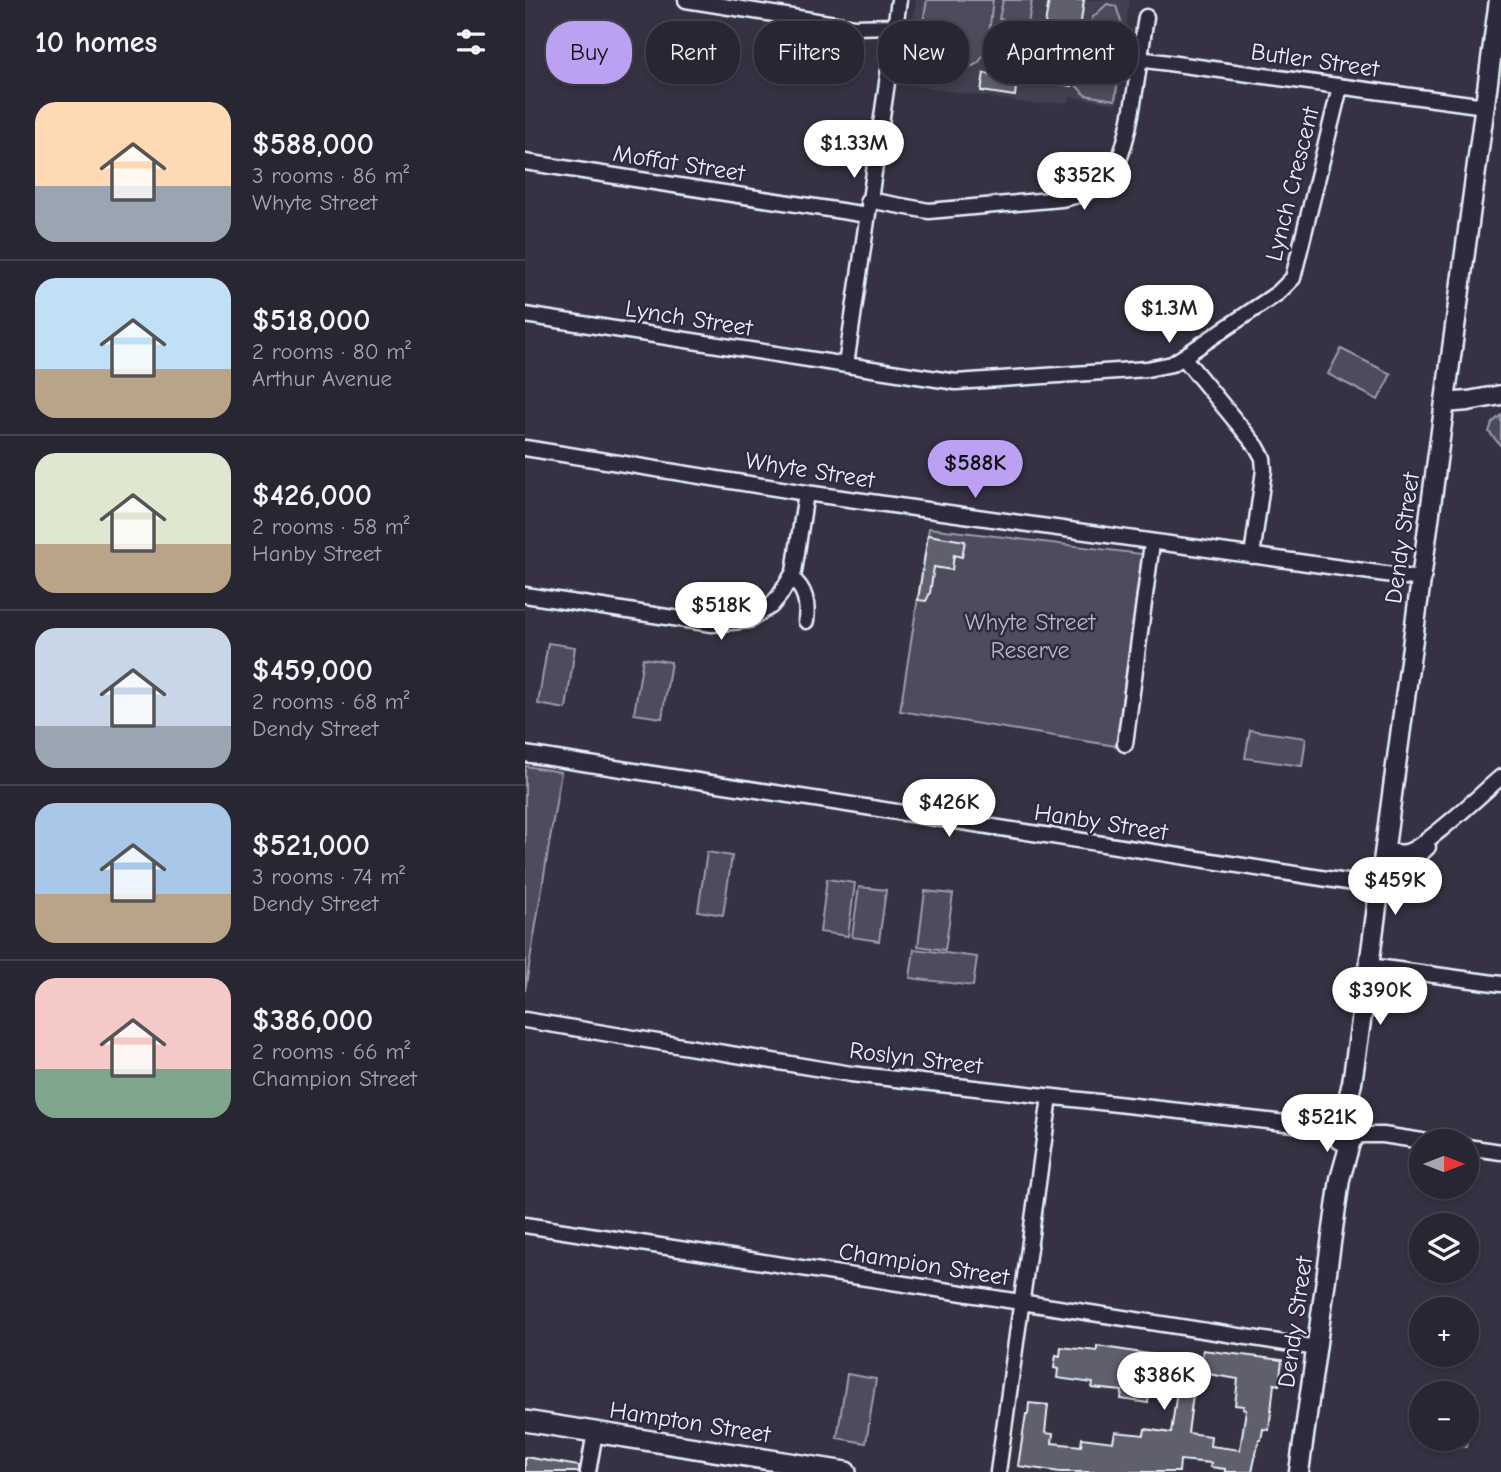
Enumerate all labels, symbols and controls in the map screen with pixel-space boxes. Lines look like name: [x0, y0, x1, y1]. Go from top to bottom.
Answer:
chip: Buy: [546, 21, 632, 84]
chip: Rent: [646, 21, 740, 84]
chip: Filters: [754, 21, 864, 84]
chip: New: [878, 21, 969, 84]
chip: Apartment: [983, 21, 1138, 84]
icon: filters: [452, 23, 490, 61]
text: 10 homes: [35, 25, 157, 60]
street label: Butler Street: [1249, 37, 1382, 83]
street label: Lynch Crescent: [1259, 103, 1325, 264]
pin: $1.33M: [797, 120, 911, 180]
text: $588,000: [252, 127, 374, 162]
text: $1.33M: [820, 129, 888, 156]
icon: home: [91, 130, 175, 214]
street label: Moffat Street: [611, 139, 748, 187]
pin: $352K: [1035, 152, 1133, 212]
text: $352K: [1053, 161, 1115, 188]
text: 3 rooms · 86 m²: [252, 162, 409, 189]
text: Whyte Street: [252, 189, 377, 216]
pin: $1.3M: [1120, 286, 1218, 345]
street label: Lynch Street: [623, 294, 756, 342]
text: $1.3M: [1141, 294, 1197, 321]
text: $518,000: [252, 303, 370, 338]
icon: home: [91, 306, 175, 390]
text: 2 rooms · 80 m²: [252, 338, 411, 365]
text: Arthur Avenue: [252, 365, 392, 392]
pin: $588K: [926, 440, 1024, 500]
street label: Whyte Street: [743, 446, 878, 494]
text: $588K: [944, 449, 1006, 476]
street label: Dendy Street: [1379, 470, 1425, 605]
text: $426,000: [252, 478, 372, 513]
icon: home: [91, 481, 175, 565]
text: 2 rooms · 58 m²: [252, 513, 410, 540]
text: Hanby Street: [252, 540, 381, 567]
pin: $518K: [672, 582, 770, 642]
text: $518K: [691, 591, 751, 618]
park label: Whyte Street Reserve: [965, 608, 1096, 664]
text: $459,000: [252, 653, 373, 688]
icon: home: [91, 656, 175, 740]
text: 2 rooms · 68 m²: [252, 688, 410, 715]
text: Dendy Street: [252, 715, 378, 742]
pin: $426K: [900, 780, 998, 839]
text: $426K: [918, 788, 980, 815]
street label: Hanby Street: [1032, 798, 1171, 847]
text: $521,000: [252, 828, 370, 863]
icon: home: [91, 831, 175, 915]
pin: $459K: [1346, 858, 1444, 917]
text: 3 rooms · 74 m²: [252, 863, 405, 890]
text: $459K: [1364, 866, 1426, 893]
text: Dendy Street: [252, 890, 378, 917]
pin: $390K: [1331, 968, 1429, 1027]
text: $390K: [1348, 976, 1412, 1003]
text: $386,000: [252, 1003, 373, 1038]
icon: home: [91, 1006, 175, 1090]
street label: Roslyn Street: [848, 1036, 985, 1080]
text: 2 rooms · 66 m²: [252, 1038, 410, 1065]
text: Champion Street: [252, 1065, 417, 1092]
pin: $521K: [1278, 1094, 1376, 1154]
text: $521K: [1297, 1103, 1357, 1130]
north arrow: [1409, 1129, 1479, 1199]
map controls: [1409, 1129, 1479, 1451]
button: layers: [1409, 1213, 1479, 1283]
street label: Champion Street: [837, 1237, 1012, 1291]
street label: Dendy Street: [1272, 1254, 1318, 1389]
button: +: [1409, 1297, 1479, 1367]
pin: $386K: [1115, 1352, 1213, 1412]
text: $386K: [1133, 1361, 1195, 1388]
button: −: [1409, 1381, 1479, 1451]
street label: Hampton Street: [608, 1395, 773, 1449]

